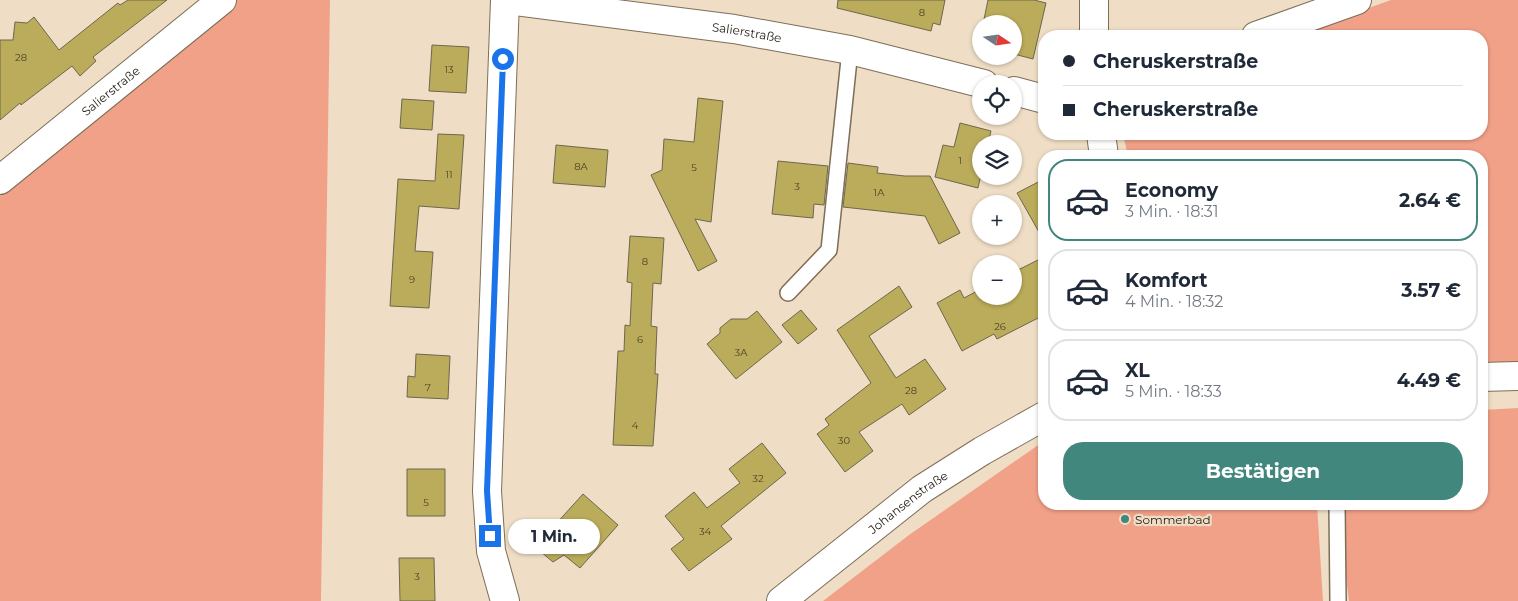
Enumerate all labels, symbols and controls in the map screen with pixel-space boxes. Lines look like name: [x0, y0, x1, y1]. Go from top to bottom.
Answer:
house number: 8: [919, 6, 925, 19]
north arrow: [972, 15, 1022, 65]
map controls: [972, 15, 1022, 305]
street label: Salierstraße: [711, 19, 783, 45]
route start: [492, 48, 514, 70]
text: Cheruskerstraße: [1093, 50, 1258, 73]
house number: 28: [15, 51, 27, 64]
street label: Salierstraße: [78, 63, 142, 119]
house number: 13: [444, 63, 454, 76]
button: locate: [972, 75, 1022, 125]
text: Cheruskerstraße: [1093, 98, 1258, 121]
button: layers: [972, 135, 1022, 185]
house number: 1: [958, 154, 962, 167]
house number: 8A: [574, 160, 589, 173]
house number: 5: [691, 161, 697, 174]
house number: 11: [445, 168, 453, 181]
icon: car: [1065, 178, 1110, 223]
text: Economy: [1125, 179, 1218, 202]
house number: 3: [794, 180, 800, 193]
house number: 1A: [874, 186, 885, 199]
text: 2.64 €: [1399, 189, 1461, 212]
button: +: [972, 195, 1022, 245]
text: 3 Min. · 18:31: [1125, 202, 1219, 221]
house number: 8: [642, 255, 648, 268]
button: −: [972, 255, 1022, 305]
icon: car: [1065, 268, 1110, 313]
text: Komfort: [1125, 269, 1207, 292]
house number: 9: [409, 273, 415, 286]
text: 3.57 €: [1401, 279, 1461, 302]
text: 4 Min. · 18:32: [1125, 292, 1223, 311]
house number: 26: [994, 320, 1006, 333]
house number: 6: [637, 333, 643, 346]
house number: 3A: [735, 346, 748, 359]
icon: car: [1065, 358, 1110, 403]
text: XL: [1125, 359, 1150, 382]
text: 4.49 €: [1397, 369, 1461, 392]
house number: 7: [425, 381, 431, 394]
text: 5 Min. · 18:33: [1125, 382, 1222, 401]
house number: 28: [905, 384, 917, 397]
house number: 4: [632, 419, 639, 432]
house number: 30: [838, 434, 851, 447]
button: Bestätigen: [1063, 442, 1463, 500]
street label: Johansenstraße: [864, 467, 950, 537]
house number: 32: [752, 472, 764, 485]
house number: 5: [423, 496, 429, 509]
place label: Sommerbad: [1135, 512, 1211, 527]
marker: Sommerbad: [1119, 513, 1131, 525]
callout: 1 Min.: [508, 518, 600, 554]
route end: [479, 525, 501, 547]
house number: 34: [699, 525, 712, 538]
text: 1 Min.: [531, 527, 577, 546]
house number: 3: [414, 570, 420, 583]

